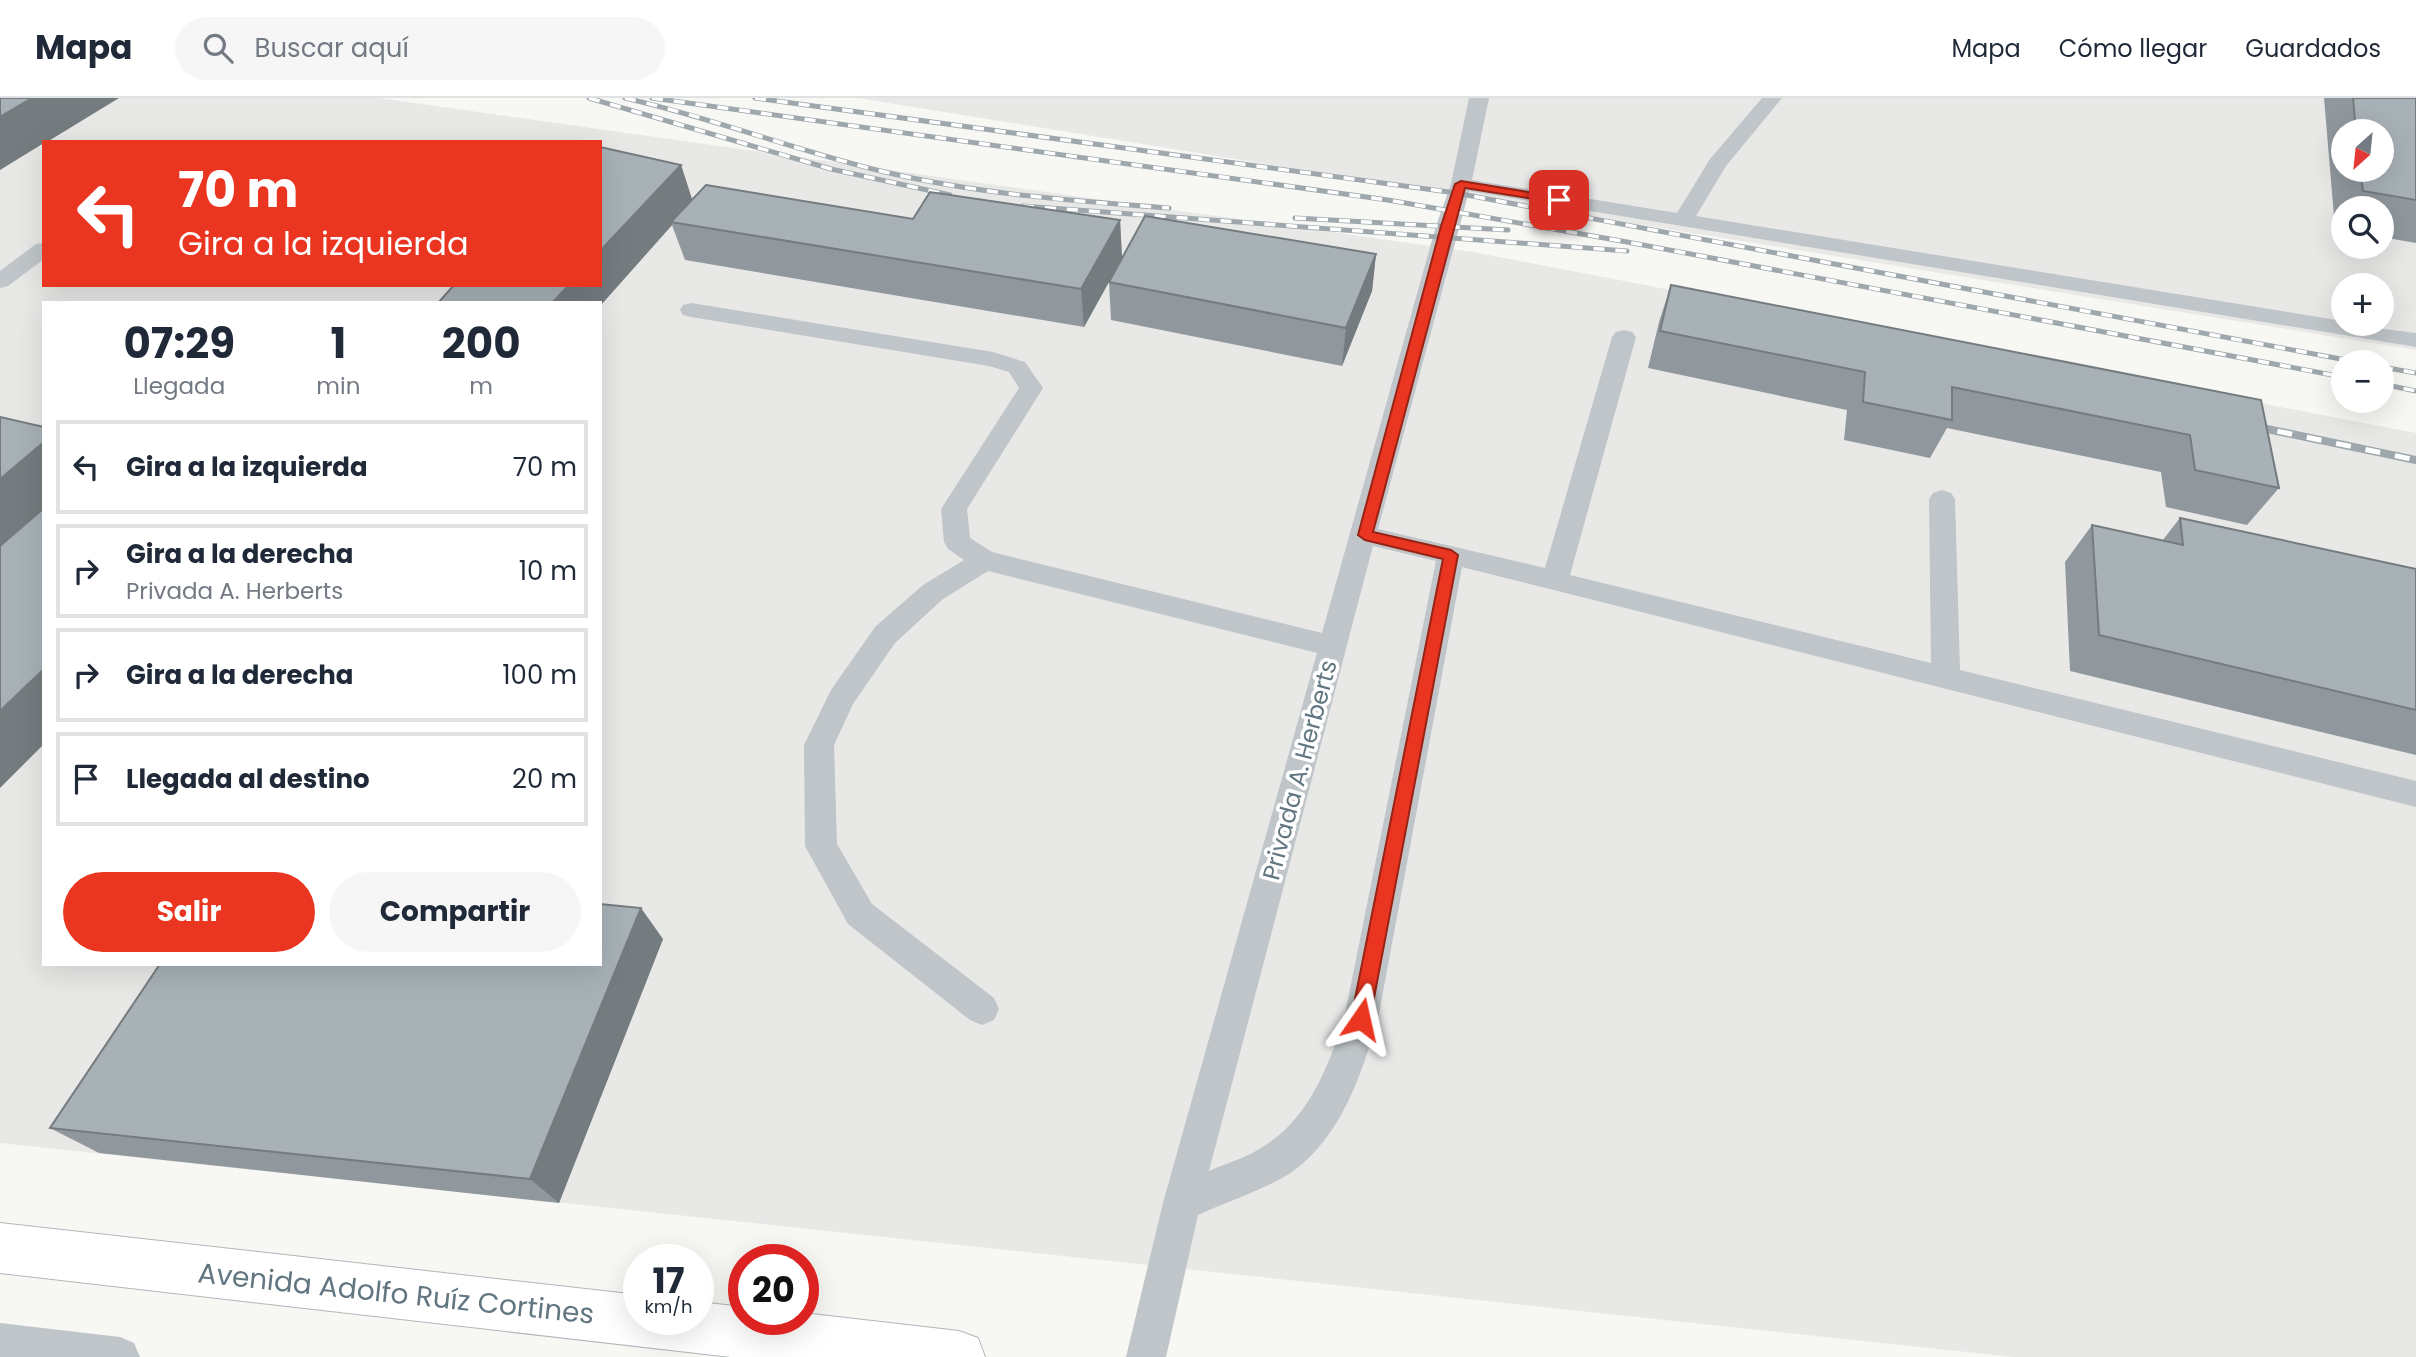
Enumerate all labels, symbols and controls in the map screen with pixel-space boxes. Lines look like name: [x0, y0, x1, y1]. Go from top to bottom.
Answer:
search box: [175, 17, 665, 80]
text: Mapa: [35, 24, 133, 71]
icon: search: [199, 29, 237, 67]
text: Buscar aquí: [255, 30, 409, 66]
text: Mapa: [1951, 32, 2021, 65]
text: Cómo llegar: [2059, 32, 2207, 65]
text: Guardados: [2245, 32, 2381, 65]
north arrow: [2331, 119, 2394, 182]
map controls: [2331, 119, 2394, 413]
text: 70 m: [178, 156, 298, 224]
icon: left: [63, 168, 154, 259]
pin: [1529, 170, 1589, 230]
icon: arrive: [1540, 181, 1578, 219]
button: search: [2331, 196, 2394, 259]
text: Gira a la izquierda: [178, 221, 469, 266]
button: +: [2331, 273, 2394, 336]
text: 07:29: [123, 314, 235, 373]
text: 1: [331, 314, 346, 373]
text: 200: [442, 314, 521, 373]
button: −: [2331, 350, 2394, 413]
text: Llegada: [133, 370, 225, 402]
text: min: [316, 370, 360, 402]
text: m: [469, 370, 493, 402]
icon: left: [67, 448, 105, 486]
text: Gira a la izquierda: [126, 449, 368, 485]
text: 70 m: [513, 449, 577, 485]
text: Gira a la derecha: [126, 536, 354, 572]
icon: right: [67, 552, 105, 590]
text: 10 m: [519, 553, 577, 589]
text: Privada A. Herberts: [126, 575, 343, 607]
icon: right: [67, 656, 105, 694]
street label: Privada A. Herberts: [1254, 656, 1345, 884]
text: Gira a la derecha: [126, 657, 354, 693]
text: 100 m: [502, 657, 577, 693]
icon: arrive: [67, 760, 105, 798]
text: Llegada al destino: [126, 761, 370, 797]
text: 20 m: [512, 761, 577, 797]
button: Salir: [63, 872, 315, 952]
button: Compartir: [329, 872, 581, 952]
position arrow: [1324, 982, 1398, 1056]
speed limit sign: 20: [728, 1244, 819, 1335]
street label: Avenida Adolfo Ruíz Cortines: [196, 1253, 596, 1334]
text: 17: [653, 1256, 684, 1305]
text: km/h: [645, 1294, 692, 1319]

